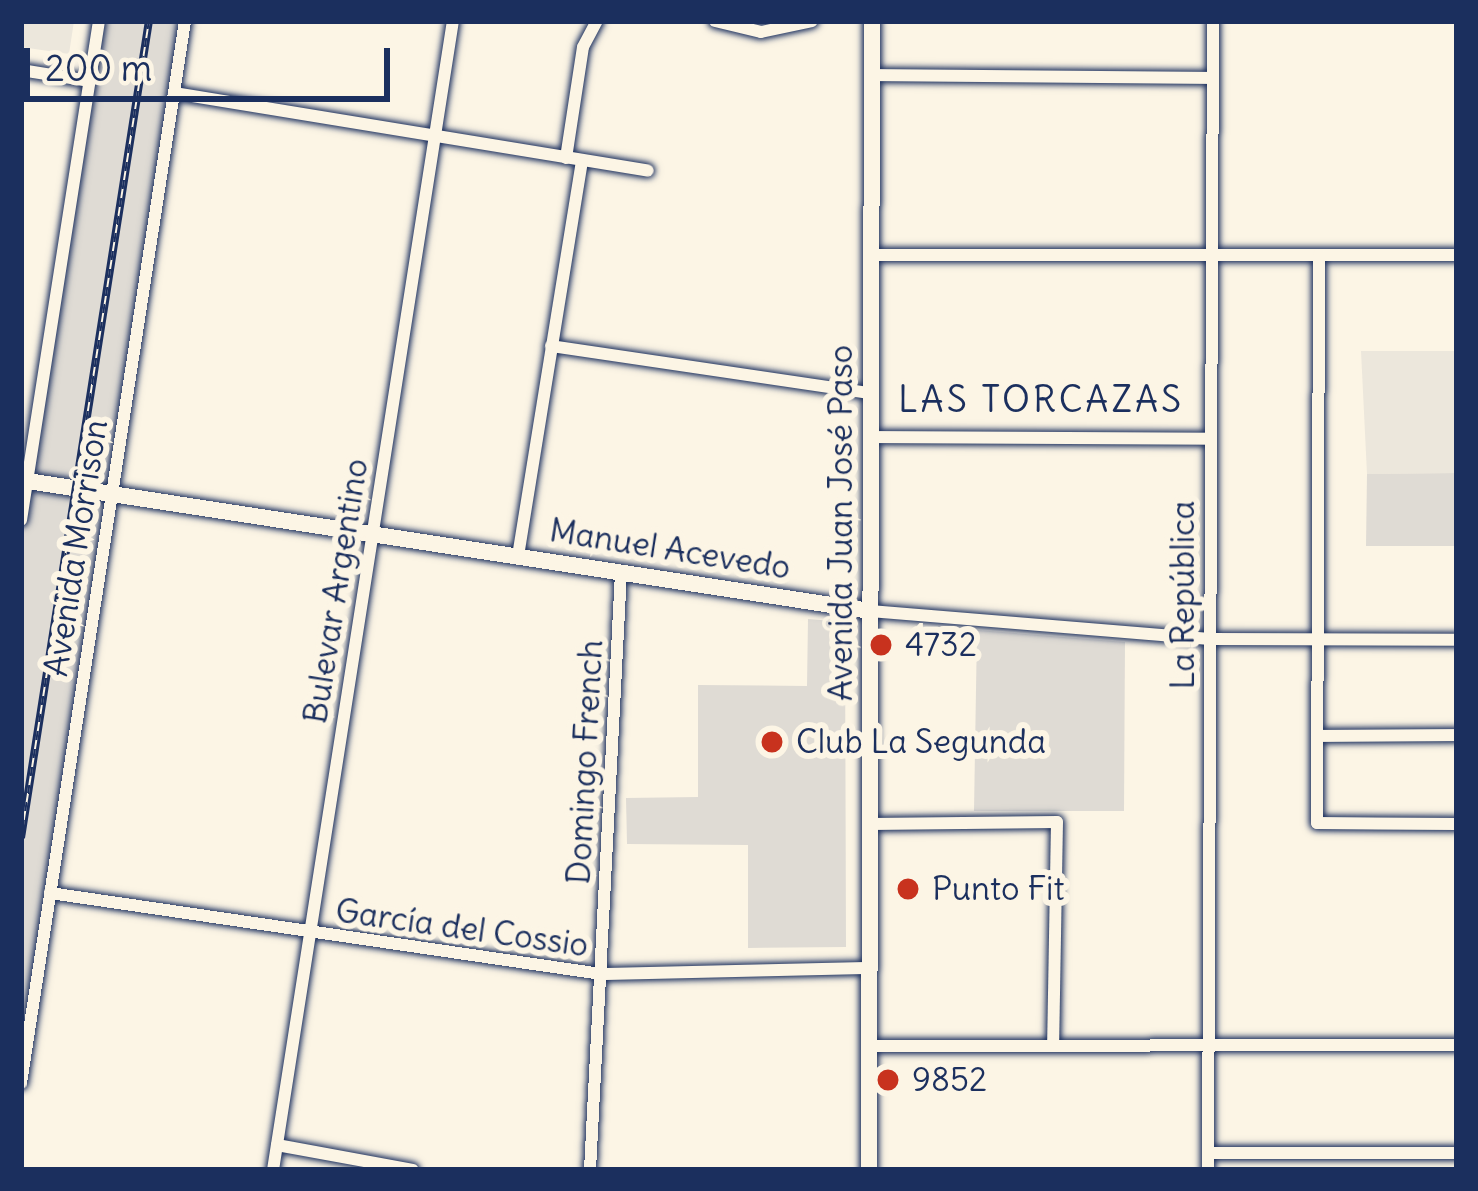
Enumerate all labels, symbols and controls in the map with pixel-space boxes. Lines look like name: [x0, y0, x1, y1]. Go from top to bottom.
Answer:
scale bar: [30, 24, 396, 98]
text: 200 m: [45, 46, 152, 91]
street label: Avenida Juan José Paso: [821, 345, 861, 701]
district label: LAS TORCAZAS: [898, 378, 1184, 422]
street label: Avenida Morrison: [36, 417, 116, 679]
street label: Bulevar Argentino: [296, 456, 376, 726]
street label: La República: [1163, 501, 1203, 689]
street label: Manuel Acevedo: [547, 510, 793, 588]
place label: 4732: [905, 625, 977, 665]
marker: 4732: [868, 632, 894, 658]
street label: Domingo French: [559, 639, 611, 885]
place label: Club La Segunda: [796, 722, 1046, 762]
marker: Club La Segunda: [759, 729, 785, 755]
place label: Punto Fit: [932, 869, 1065, 909]
marker: Punto Fit: [895, 876, 921, 902]
street label: García del Cossio: [333, 891, 591, 965]
place label: 9852: [912, 1060, 987, 1100]
marker: 9852: [875, 1067, 901, 1093]

